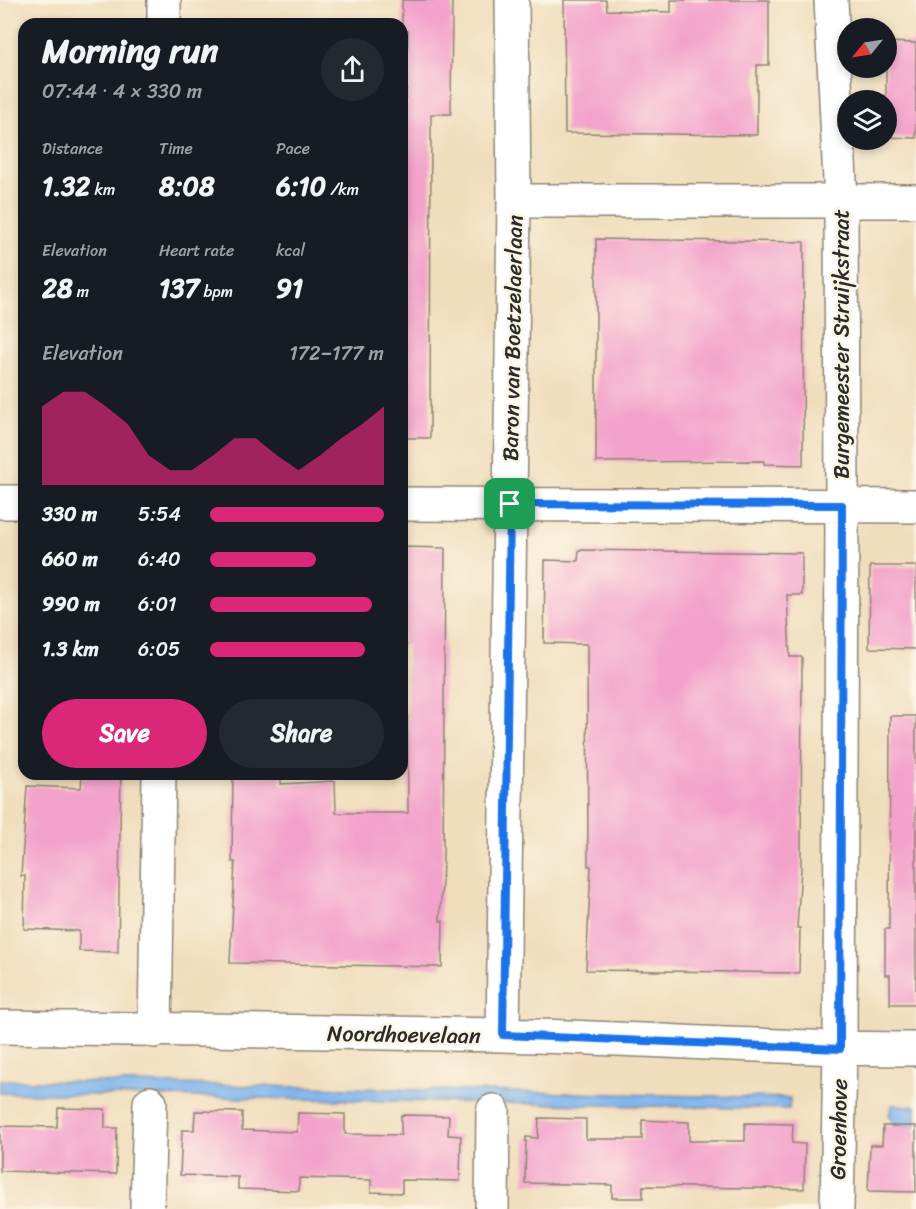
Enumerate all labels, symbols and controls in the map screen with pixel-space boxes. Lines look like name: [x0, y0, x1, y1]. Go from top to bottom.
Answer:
north arrow: [837, 18, 897, 78]
map controls: [837, 18, 897, 150]
text: Morning run: [42, 22, 218, 80]
button: share: [321, 38, 384, 101]
text: 07:44 · 4 × 330 m: [42, 74, 202, 109]
button: layers: [837, 90, 897, 150]
text: Distance: [42, 134, 103, 163]
text: Time: [159, 134, 193, 163]
text: Pace: [276, 134, 310, 163]
text: 1.32: [42, 163, 90, 209]
text: 8:08: [159, 163, 215, 209]
text: 6:10: [276, 163, 326, 209]
text: km: [90, 175, 115, 204]
text: /km: [326, 175, 359, 204]
street label: Burgemeester Struijkstraat: [822, 209, 861, 479]
street label: Baron van Boetzelaerlaan: [491, 214, 534, 462]
text: Elevation: [42, 236, 107, 265]
text: Heart rate: [159, 236, 234, 265]
text: kcal: [276, 236, 305, 265]
text: 28: [42, 265, 73, 311]
text: 137: [159, 265, 199, 311]
text: 91: [276, 265, 303, 311]
text: m: [73, 277, 89, 306]
text: bpm: [199, 277, 233, 306]
text: Elevation: [42, 336, 123, 371]
text: 172–177 m: [289, 336, 384, 371]
pin: [484, 478, 535, 529]
icon: arrive: [493, 487, 526, 520]
text: 330 m: [42, 497, 97, 532]
text: 5:54: [138, 497, 181, 532]
text: 660 m: [42, 542, 98, 577]
text: 6:40: [138, 542, 181, 577]
text: 990 m: [42, 587, 100, 622]
text: 6:01: [138, 587, 177, 622]
text: 1.3 km: [42, 632, 99, 667]
text: 6:05: [138, 632, 180, 667]
button: Save: [42, 699, 207, 768]
button: Share: [219, 699, 384, 768]
street label: Noordhoevelaan: [327, 1014, 481, 1055]
street label: Groenhove: [818, 1078, 859, 1180]

